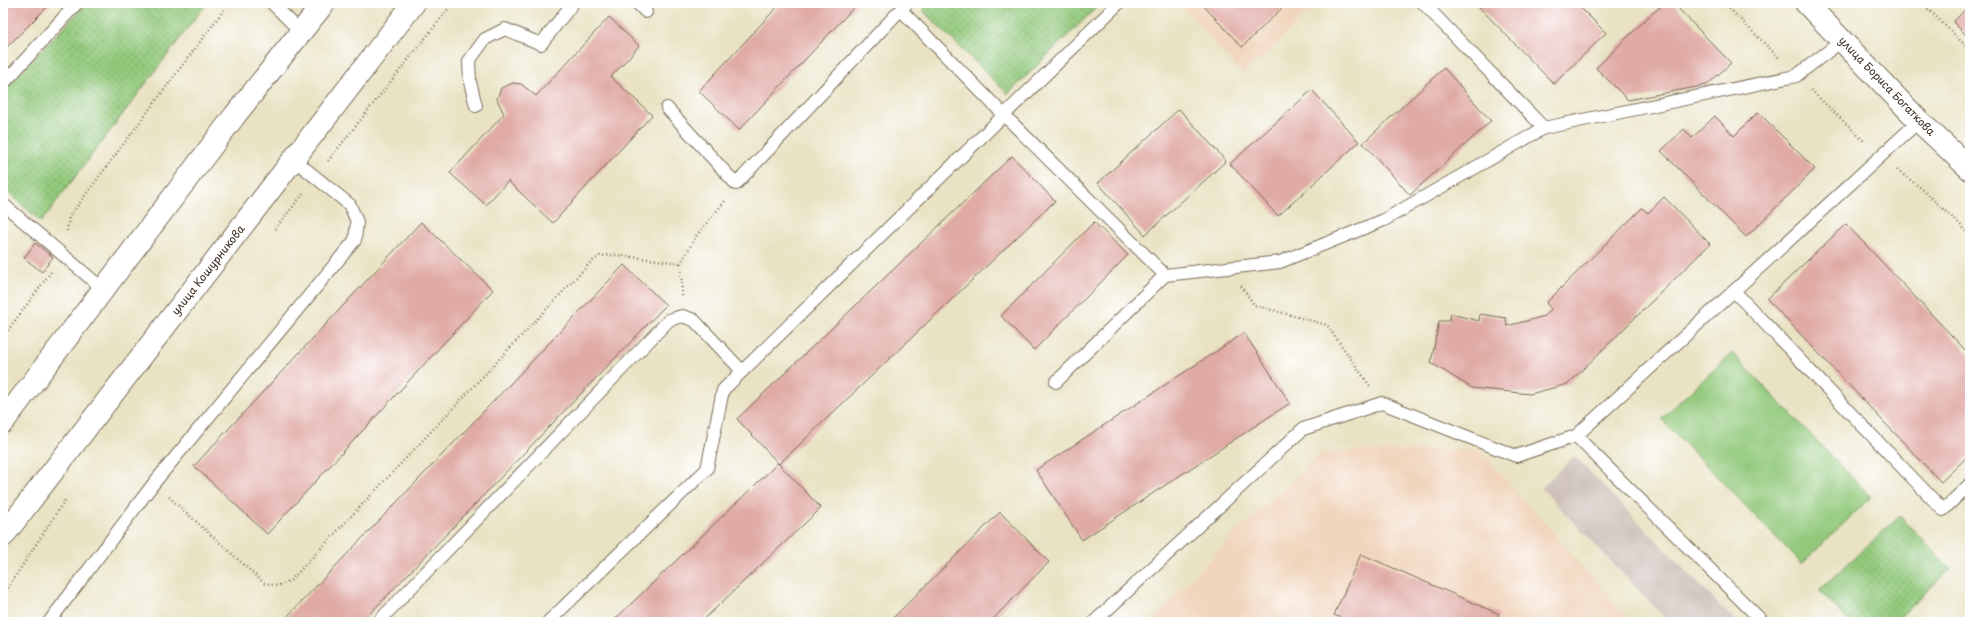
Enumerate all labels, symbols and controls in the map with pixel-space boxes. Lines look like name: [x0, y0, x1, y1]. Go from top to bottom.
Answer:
street label: улица Бориса Богаткова: [1835, 32, 1940, 139]
street label: улица Кошурникова: [167, 221, 248, 318]

